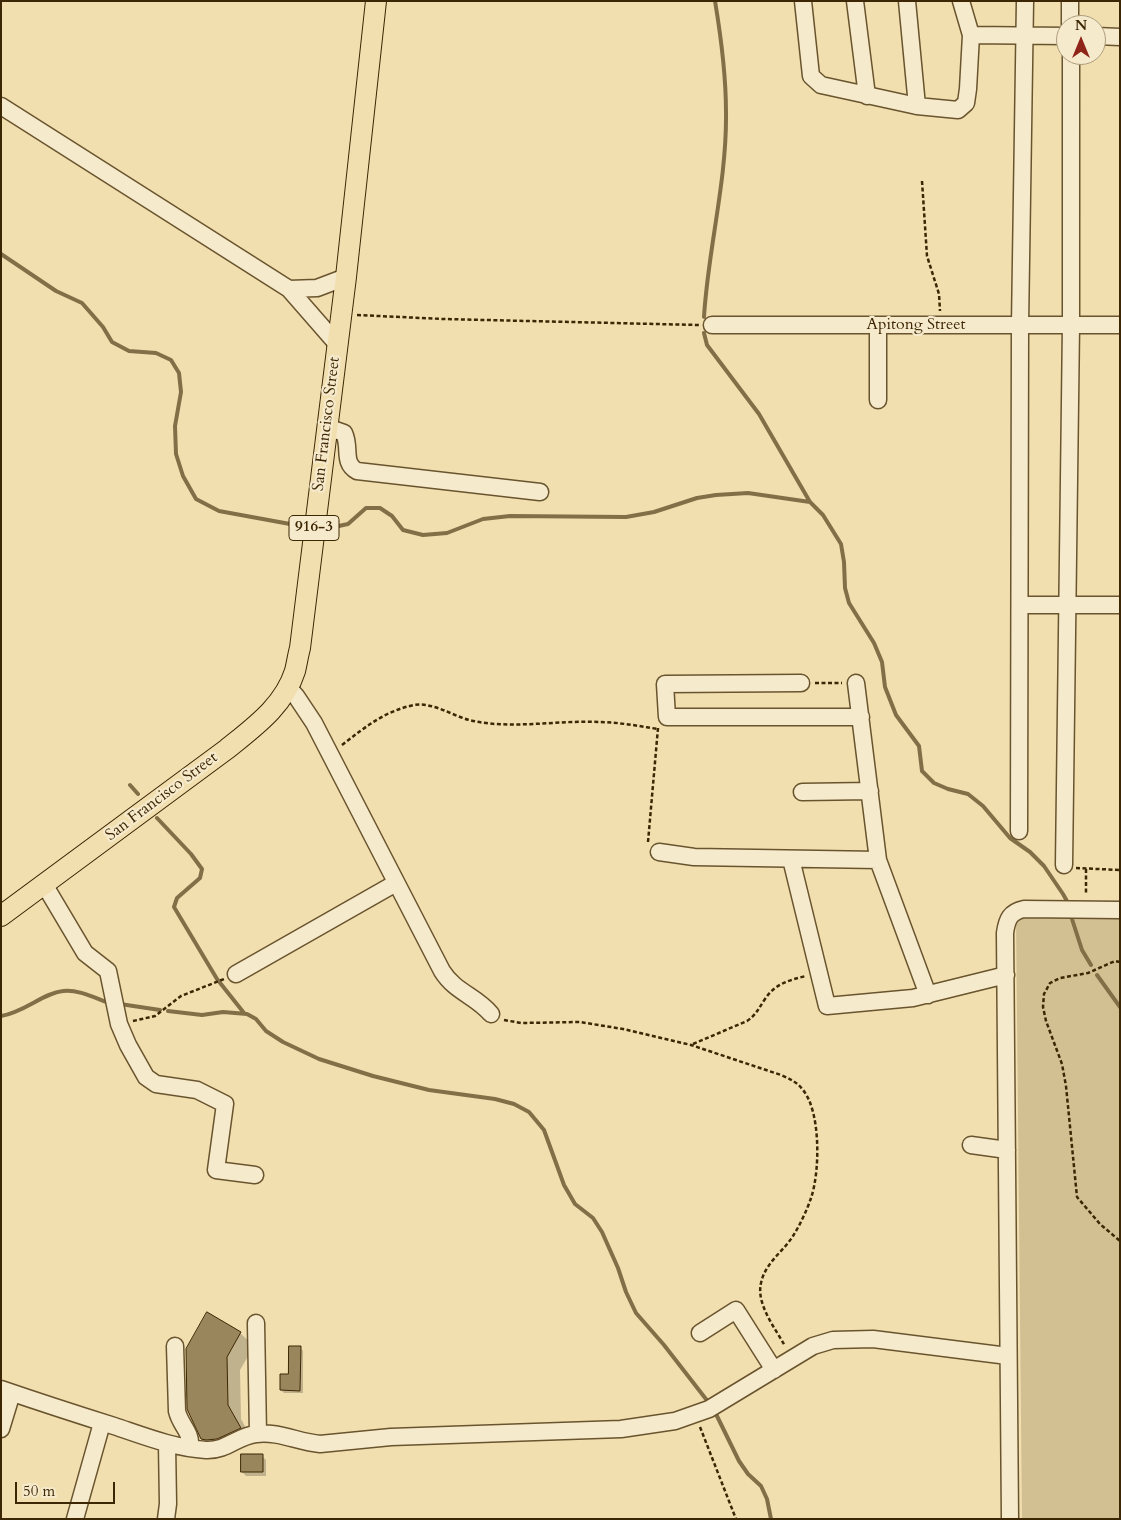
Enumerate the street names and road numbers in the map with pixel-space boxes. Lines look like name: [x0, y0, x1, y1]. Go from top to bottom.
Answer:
street label: Apitong Street: [867, 315, 965, 335]
street label: San Francisco Street: [309, 356, 345, 492]
road number: 916-3: [289, 516, 339, 540]
street label: San Francisco Street: [102, 749, 222, 845]

